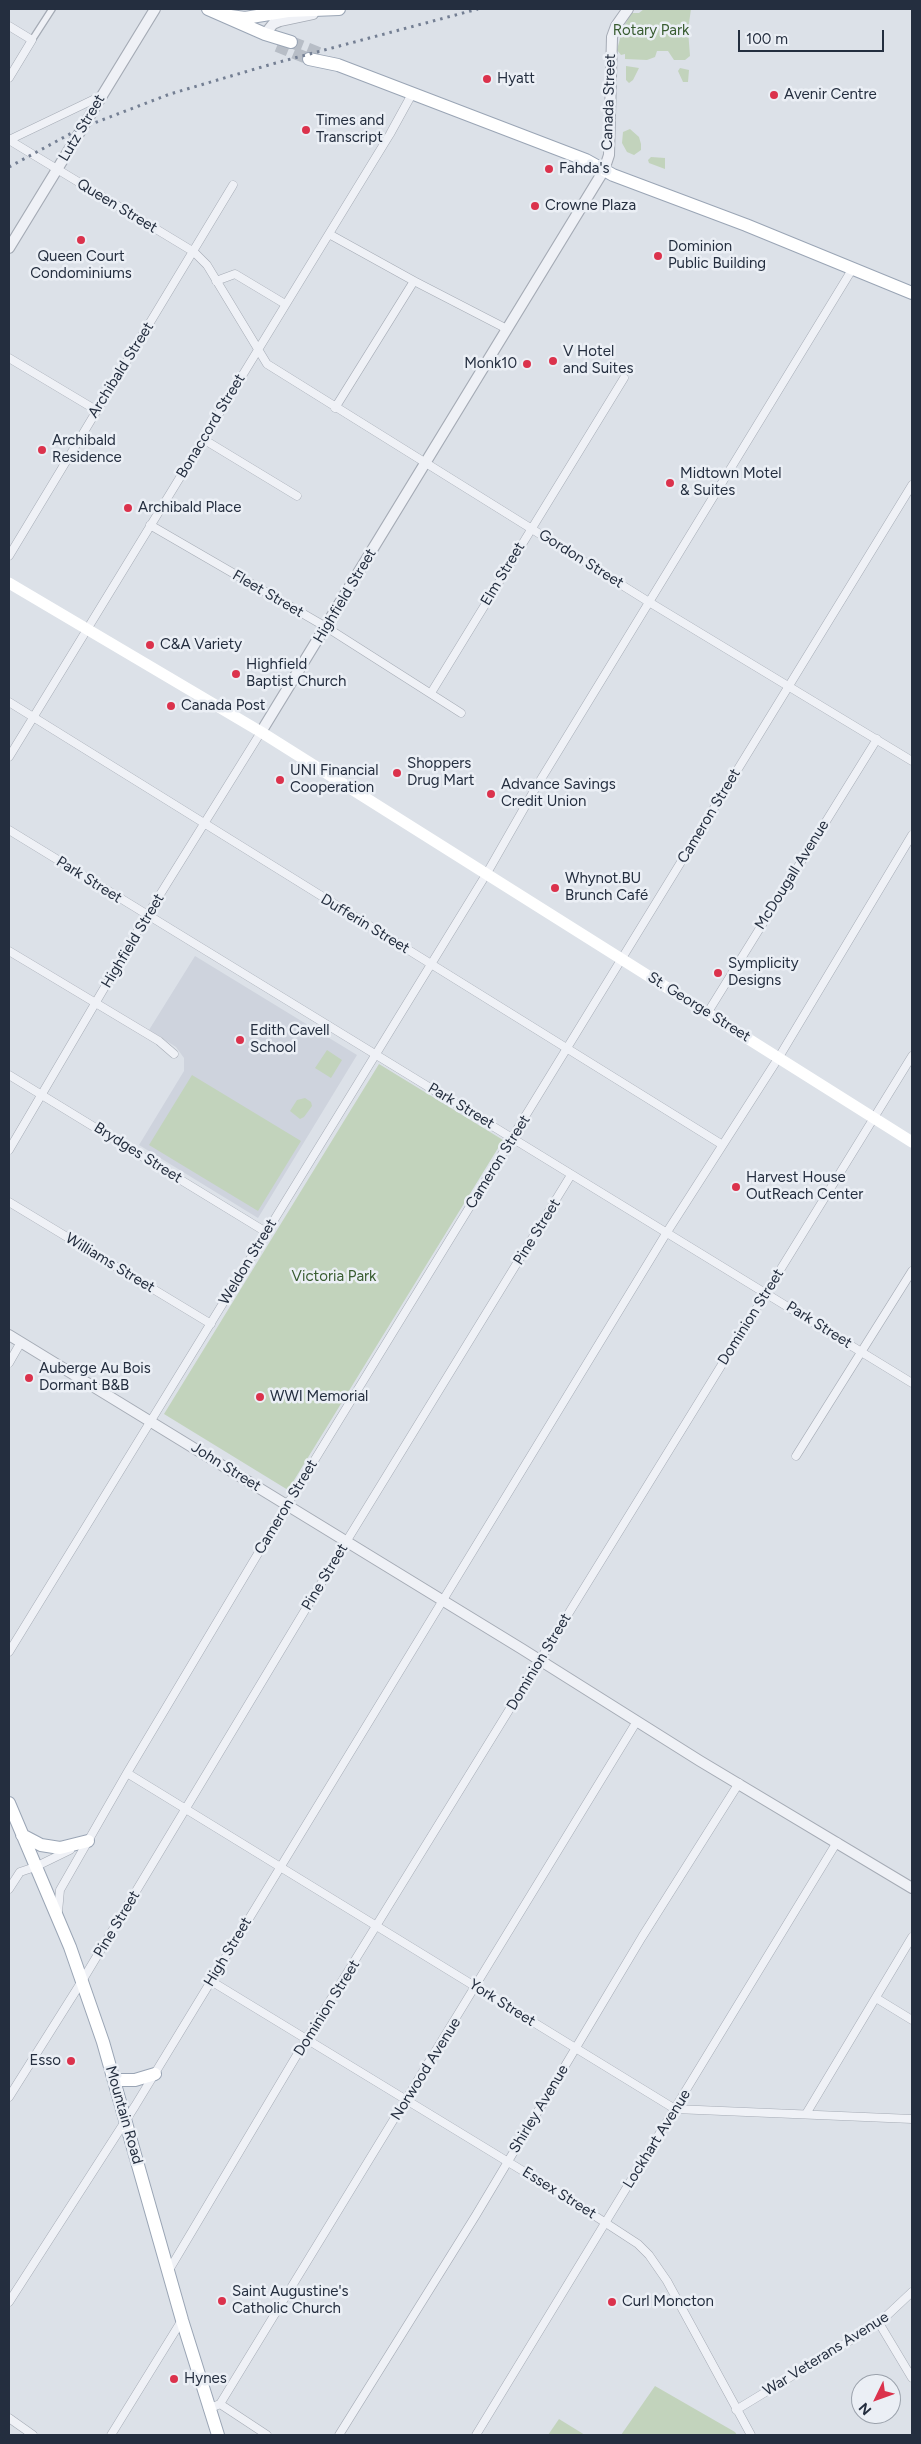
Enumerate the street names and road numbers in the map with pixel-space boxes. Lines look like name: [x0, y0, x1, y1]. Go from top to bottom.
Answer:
street label: Canada Street: [598, 53, 620, 151]
street label: Lutz Street: [55, 91, 109, 165]
street label: Queen Street: [74, 175, 160, 237]
street label: Archibald Street: [84, 319, 158, 421]
street label: Bonaccord Street: [173, 371, 249, 481]
street label: Gordon Street: [535, 526, 627, 592]
street label: Elm Street: [477, 539, 529, 609]
street label: Highfield Street: [310, 546, 380, 646]
street label: Fleet Street: [229, 566, 307, 622]
street label: Cameron Street: [674, 765, 744, 867]
street label: McDougall Avenue: [751, 817, 833, 933]
street label: Park Street: [53, 853, 125, 907]
street label: Dufferin Street: [317, 890, 413, 958]
street label: Highfield Street: [98, 891, 168, 991]
street label: St. George Street: [644, 968, 754, 1046]
street label: Park Street: [425, 1079, 497, 1133]
street label: Cameron Street: [462, 1112, 534, 1212]
street label: Brydges Street: [91, 1119, 185, 1187]
street label: Pine Street: [510, 1196, 564, 1268]
street label: Weldon Street: [215, 1216, 281, 1308]
street label: Williams Street: [62, 1229, 158, 1297]
street label: Dominion Street: [714, 1266, 788, 1368]
street label: Park Street: [783, 1298, 855, 1352]
street label: John Street: [188, 1438, 264, 1496]
street label: Cameron Street: [251, 1456, 321, 1558]
street label: Pine Street: [298, 1540, 352, 1614]
street label: Dominion Street: [503, 1610, 575, 1714]
street label: Pine Street: [90, 1887, 144, 1961]
street label: High Street: [200, 1914, 256, 1990]
street label: Dominion Street: [290, 1957, 364, 2059]
street label: York Street: [465, 1976, 539, 2030]
street label: Norwood Avenue: [387, 2014, 465, 2124]
street label: Shirley Avenue: [506, 2062, 572, 2156]
street label: Mountain Road: [101, 2064, 147, 2166]
street label: Lockhart Avenue: [619, 2086, 695, 2192]
street label: Essex Street: [519, 2163, 599, 2223]
street label: War Veterans Avenue: [760, 2308, 892, 2400]

